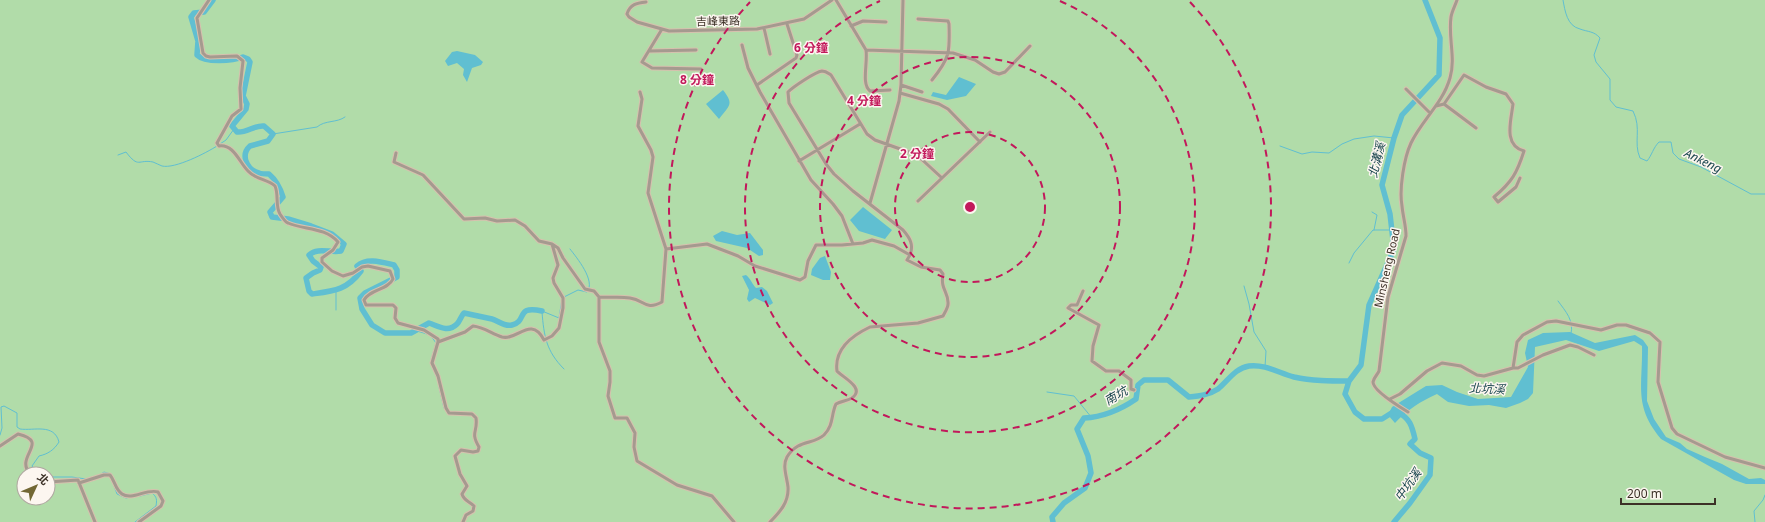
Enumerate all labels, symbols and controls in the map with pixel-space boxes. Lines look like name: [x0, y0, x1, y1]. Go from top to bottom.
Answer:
street label: 吉峰東路: [696, 13, 740, 28]
text: 6 分鐘: [794, 39, 828, 56]
text: 8 分鐘: [680, 71, 714, 88]
text: 4 分鐘: [847, 92, 881, 109]
water label: 北溝溪: [1364, 138, 1390, 179]
water label: Ankeng: [1681, 144, 1725, 177]
text: 2 分鐘: [900, 145, 934, 162]
centre of rings: [963, 200, 977, 214]
street label: Minsheng Road: [1370, 227, 1403, 309]
water label: 北坑溪: [1469, 379, 1507, 398]
water label: 南坑: [1101, 381, 1132, 409]
water label: 中坑溪: [1390, 464, 1426, 504]
north arrow: [16, 466, 56, 506]
text: 北: [34, 470, 53, 488]
scale bar: [1621, 480, 1715, 506]
text: 200 m: [1627, 485, 1662, 502]

